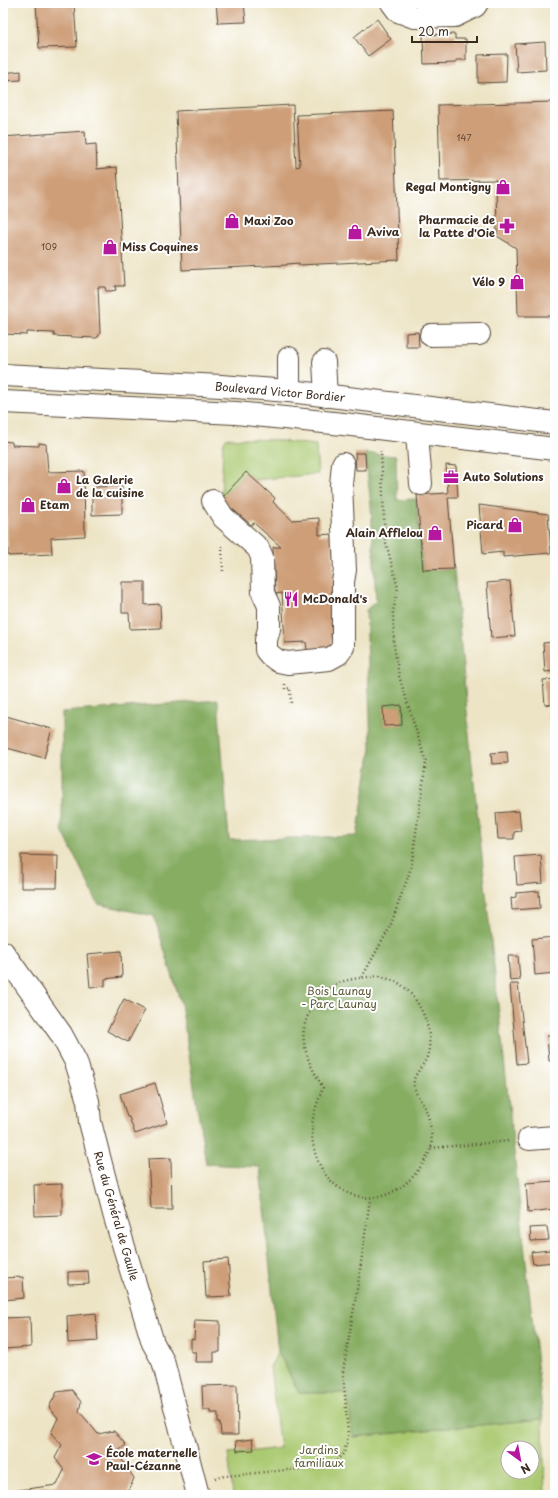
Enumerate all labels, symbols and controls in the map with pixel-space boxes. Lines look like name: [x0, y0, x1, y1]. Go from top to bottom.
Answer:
scale bar: [412, 18, 477, 44]
text: 20 m: [418, 22, 449, 40]
house number: 147: [457, 130, 471, 144]
place label: Regal Montigny: [405, 178, 491, 195]
shop icon: Regal Montigny: [494, 178, 512, 196]
place label: Pharmacie de la Patte d'Oie: [418, 211, 495, 241]
shop icon: Maxi Zoo: [223, 212, 241, 230]
place label: Maxi Zoo: [244, 212, 294, 229]
pharmacy icon: Pharmacie de la Patte d'Oie: [498, 217, 516, 235]
shop icon: Aviva: [346, 223, 364, 241]
place label: Aviva: [367, 223, 400, 240]
shop icon: Miss Coquines: [101, 238, 119, 256]
place label: Miss Coquines: [122, 238, 198, 255]
house number: 109: [41, 239, 57, 253]
place label: Vélo 9: [472, 273, 505, 290]
shop icon: Vélo 9: [508, 273, 526, 291]
street label: Boulevard Victor Bordier: [214, 377, 346, 406]
office icon: Auto Solutions: [442, 468, 460, 486]
place label: Auto Solutions: [463, 468, 544, 485]
place label: La Galerie de la cuisine: [76, 471, 145, 501]
shop icon: La Galerie de la cuisine: [55, 477, 73, 495]
shop icon: Etam: [19, 496, 37, 514]
place label: Etam: [40, 496, 69, 513]
place label: Picard: [466, 516, 504, 533]
shop icon: Picard: [506, 516, 524, 534]
place label: Alain Afflelou: [346, 524, 423, 541]
shop icon: Alain Afflelou: [426, 524, 444, 542]
restaurant icon: McDonald's: [282, 590, 300, 608]
place label: McDonald's: [303, 590, 367, 607]
park label: Bois Launay - Parc Launay: [301, 982, 377, 1012]
street label: Rue du Général de Gaulle: [90, 1149, 143, 1283]
north arrow: [500, 1440, 540, 1480]
park label: Jardins familiaux: [294, 1441, 344, 1471]
place label: École maternelle Paul-Cézanne: [106, 1444, 197, 1474]
school or university icon: École maternelle Paul-Cézanne: [85, 1450, 103, 1468]
text: N: [517, 1459, 534, 1479]

